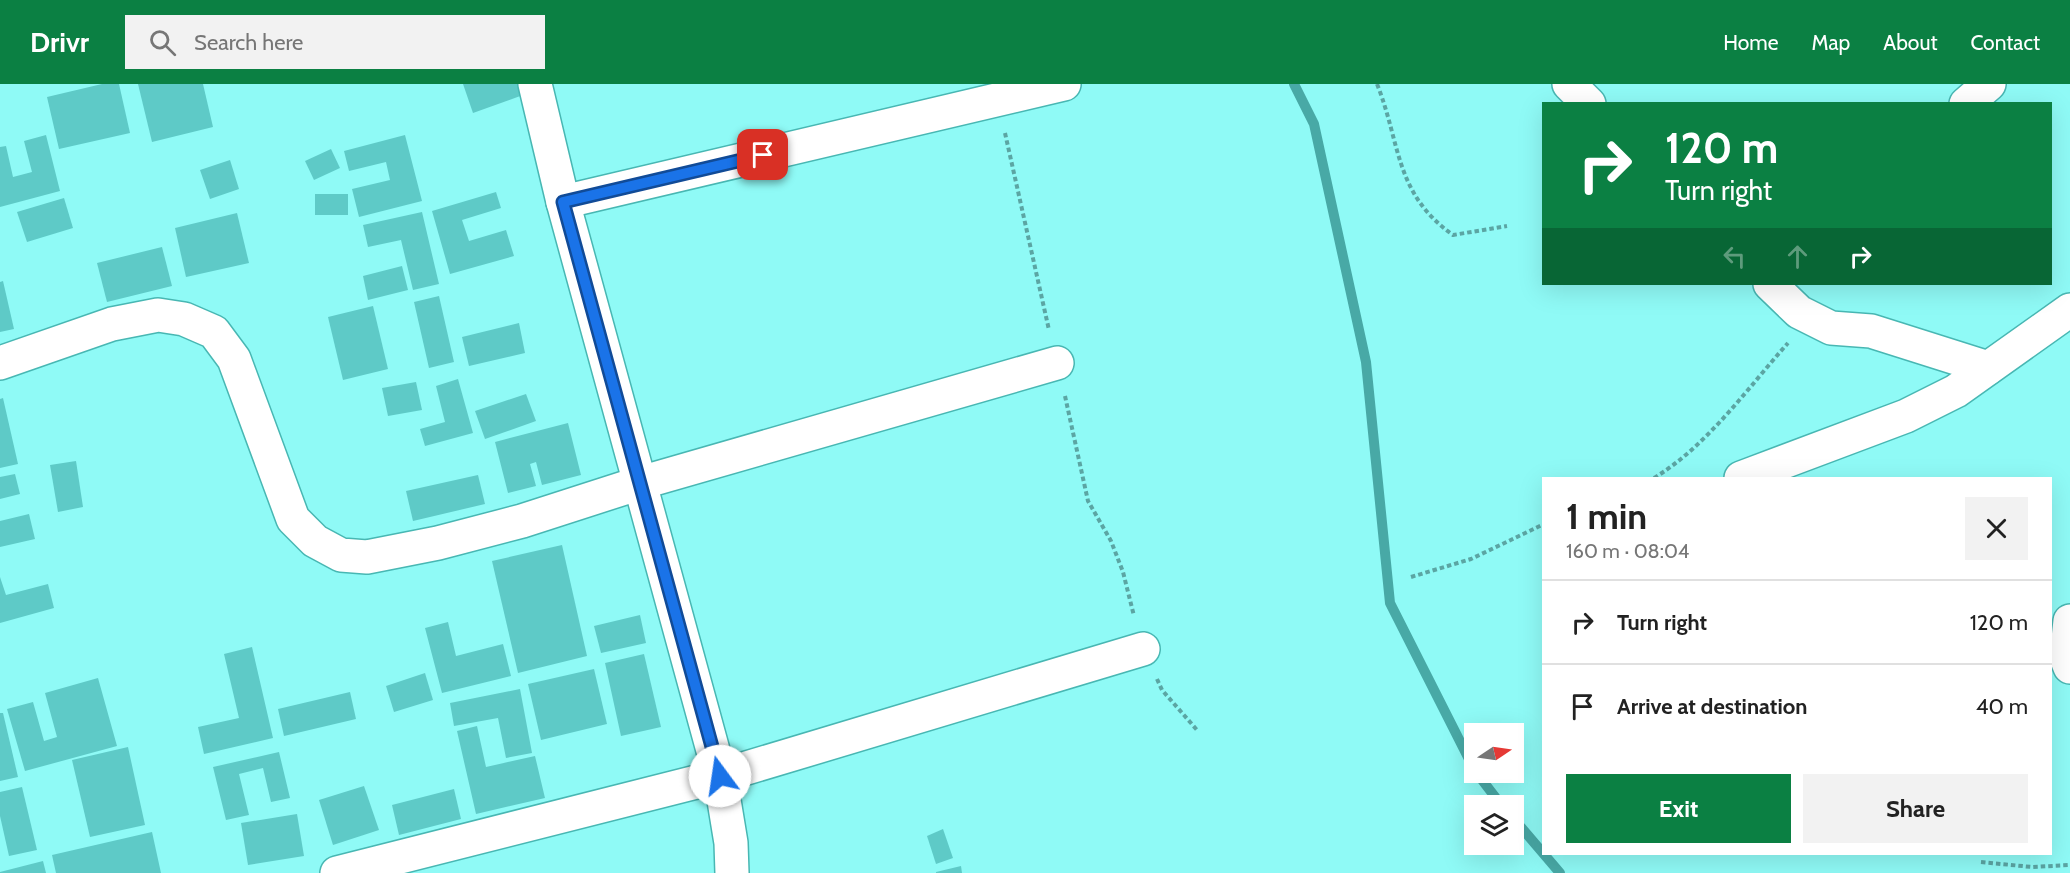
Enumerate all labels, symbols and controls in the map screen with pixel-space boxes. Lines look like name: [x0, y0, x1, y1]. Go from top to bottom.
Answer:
search box: [125, 15, 545, 69]
text: Drivr: [30, 25, 89, 59]
icon: search: [146, 26, 179, 59]
text: Search here: [194, 29, 303, 56]
text: Home: [1723, 30, 1779, 55]
text: Map: [1812, 30, 1850, 55]
text: About: [1883, 30, 1937, 55]
text: Contact: [1970, 30, 2040, 55]
text: 120 m: [1665, 122, 1778, 174]
icon: right: [1566, 126, 1644, 204]
pin: [737, 129, 788, 180]
icon: arrive: [746, 138, 779, 171]
text: Turn right: [1665, 174, 1772, 207]
icon: left: [1718, 240, 1751, 273]
icon: ahead: [1781, 240, 1814, 273]
icon: right: [1844, 240, 1877, 273]
text: 1 min: [1566, 494, 1647, 538]
button: close: [1965, 497, 2028, 560]
text: 160 m · 08:04: [1566, 539, 1689, 563]
icon: right: [1566, 606, 1599, 639]
text: Turn right: [1617, 609, 1707, 636]
text: 120 m: [1970, 609, 2028, 636]
icon: arrive: [1566, 690, 1599, 723]
text: Arrive at destination: [1617, 693, 1807, 720]
text: 40 m: [1976, 693, 2028, 720]
north arrow: [1464, 723, 1524, 783]
map controls: [1464, 723, 1524, 855]
position arrow: [688, 744, 752, 808]
button: Exit: [1566, 774, 1791, 843]
button: Share: [1803, 774, 2028, 843]
button: layers: [1464, 795, 1524, 855]

